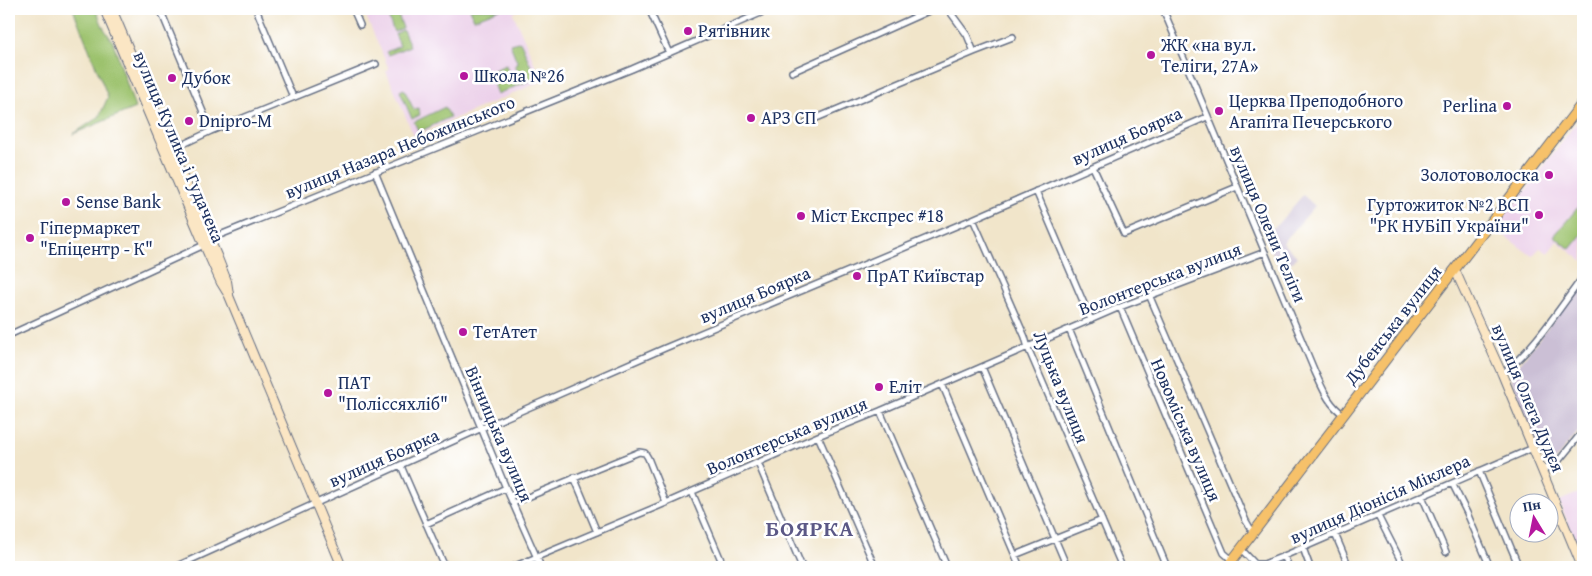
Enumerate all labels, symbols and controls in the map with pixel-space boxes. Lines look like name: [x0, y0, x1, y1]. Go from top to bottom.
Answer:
place label: Рятівник: [698, 17, 770, 44]
marker: Рятівник: [682, 25, 694, 37]
place label: ЖК «на вул. Теліги, 27А»: [1160, 31, 1258, 79]
street label: вулиця Кулика і Гудачека: [127, 47, 232, 247]
marker: ЖК «на вул. Теліги, 27А»: [1145, 49, 1157, 61]
place label: Школа №26: [474, 62, 564, 89]
place label: Дубок: [181, 64, 231, 91]
marker: Школа №26: [458, 70, 470, 82]
marker: Дубок: [166, 72, 178, 84]
place label: Церква Преподобного Агапіта Печерського: [1229, 87, 1403, 135]
street label: вулиця Назара Небожинського: [281, 88, 519, 205]
place label: Perlina: [1443, 92, 1497, 119]
street label: вулиця Боярка: [1067, 99, 1187, 172]
marker: Perlina: [1501, 100, 1513, 112]
place label: АРЗ СП: [761, 104, 817, 131]
marker: Церква Преподобного Агапіта Печерського: [1213, 105, 1225, 117]
place label: Dnipro-M: [199, 107, 272, 134]
marker: АРЗ СП: [745, 112, 757, 124]
marker: Dnipro-M: [183, 115, 195, 127]
street label: вулиця Олени Теліги: [1223, 141, 1314, 307]
place label: Золотоволоска: [1421, 161, 1539, 188]
marker: Золотоволоска: [1543, 169, 1555, 181]
place label: Sense Bank: [76, 188, 162, 215]
place label: Гуртожиток №2 ВСП "РК НУБіП України": [1367, 191, 1529, 239]
marker: Sense Bank: [60, 196, 72, 208]
place label: Міст Експрес #18: [811, 202, 944, 229]
marker: Гуртожиток №2 ВСП "РК НУБіП України": [1533, 209, 1545, 221]
marker: Міст Експрес #18: [795, 210, 807, 222]
place label: Гіпермаркет "Епіцентр - К": [40, 214, 153, 262]
marker: Гіпермаркет "Епіцентр - К": [24, 232, 36, 244]
street label: Волонтерська вулиця: [1075, 235, 1245, 322]
street label: вулиця Боярка: [695, 259, 815, 330]
street label: Дубенська вулиця: [1337, 259, 1448, 391]
place label: ПрАТ Київстар: [867, 262, 985, 289]
marker: ПрАТ Київстар: [851, 270, 863, 282]
place label: ТетАтет: [473, 318, 537, 345]
street label: вулиця Олега Дудєя: [1485, 319, 1572, 476]
marker: ТетАтет: [457, 326, 469, 338]
street label: Луцька вулиця: [1027, 326, 1096, 447]
street label: Новоміська вулиця: [1144, 354, 1229, 506]
street label: Вінницька вулиця: [459, 362, 540, 506]
place label: ПАТ "Поліссяхліб": [338, 369, 448, 417]
place label: Еліт: [889, 373, 922, 400]
marker: Еліт: [873, 381, 885, 393]
marker: ПАТ "Поліссяхліб": [322, 387, 334, 399]
street label: Волонтерська вулиця: [702, 389, 871, 482]
street label: вулиця Боярка: [324, 421, 444, 494]
street label: вулиця Діонісія Міклера: [1285, 446, 1475, 550]
north arrow: [1510, 494, 1560, 544]
text: Пн: [1521, 494, 1543, 517]
district label: БОЯРКА: [766, 512, 854, 544]

